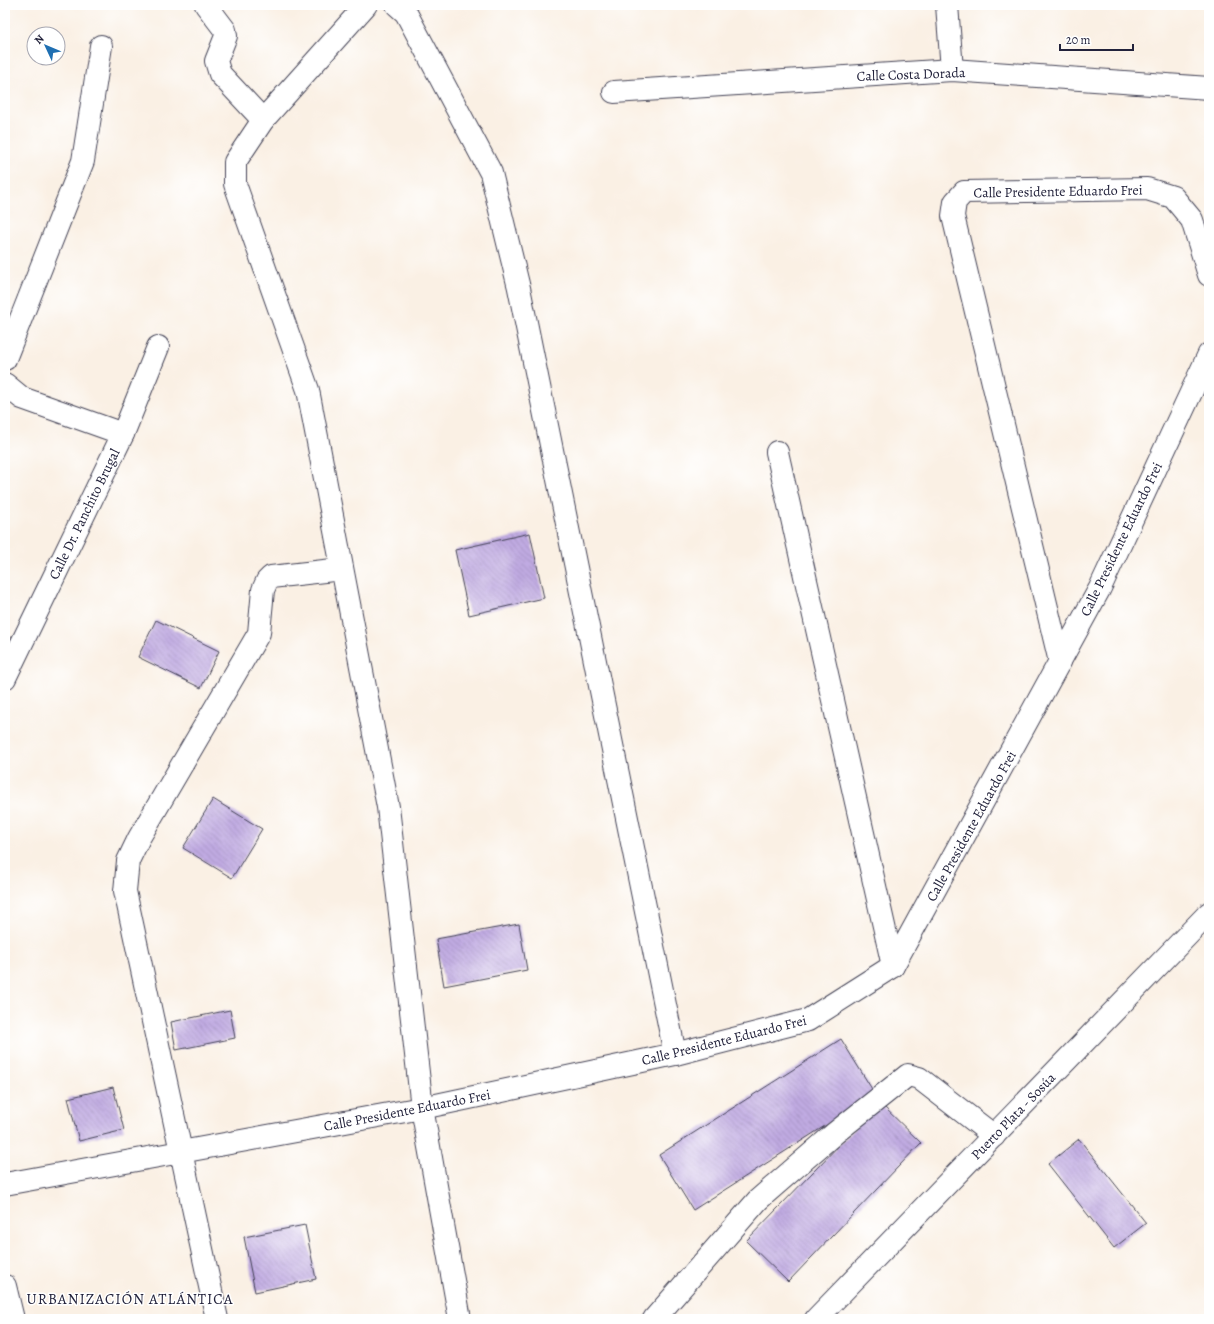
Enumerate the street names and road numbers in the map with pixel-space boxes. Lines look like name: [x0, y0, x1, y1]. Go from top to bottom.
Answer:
street label: Calle Costa Dorada: [856, 63, 966, 86]
street label: Calle Presidente Eduardo Frei: [973, 181, 1143, 202]
street label: Calle Dr. Panchito Brugal: [45, 445, 125, 583]
street label: Calle Presidente Eduardo Frei: [1076, 459, 1167, 619]
street label: Calle Presidente Eduardo Frei: [922, 748, 1021, 905]
street label: Calle Presidente Eduardo Frei: [640, 1011, 809, 1070]
street label: Puerto Plata - Sosúa: [967, 1068, 1060, 1164]
street label: Calle Presidente Eduardo Frei: [322, 1085, 492, 1136]

